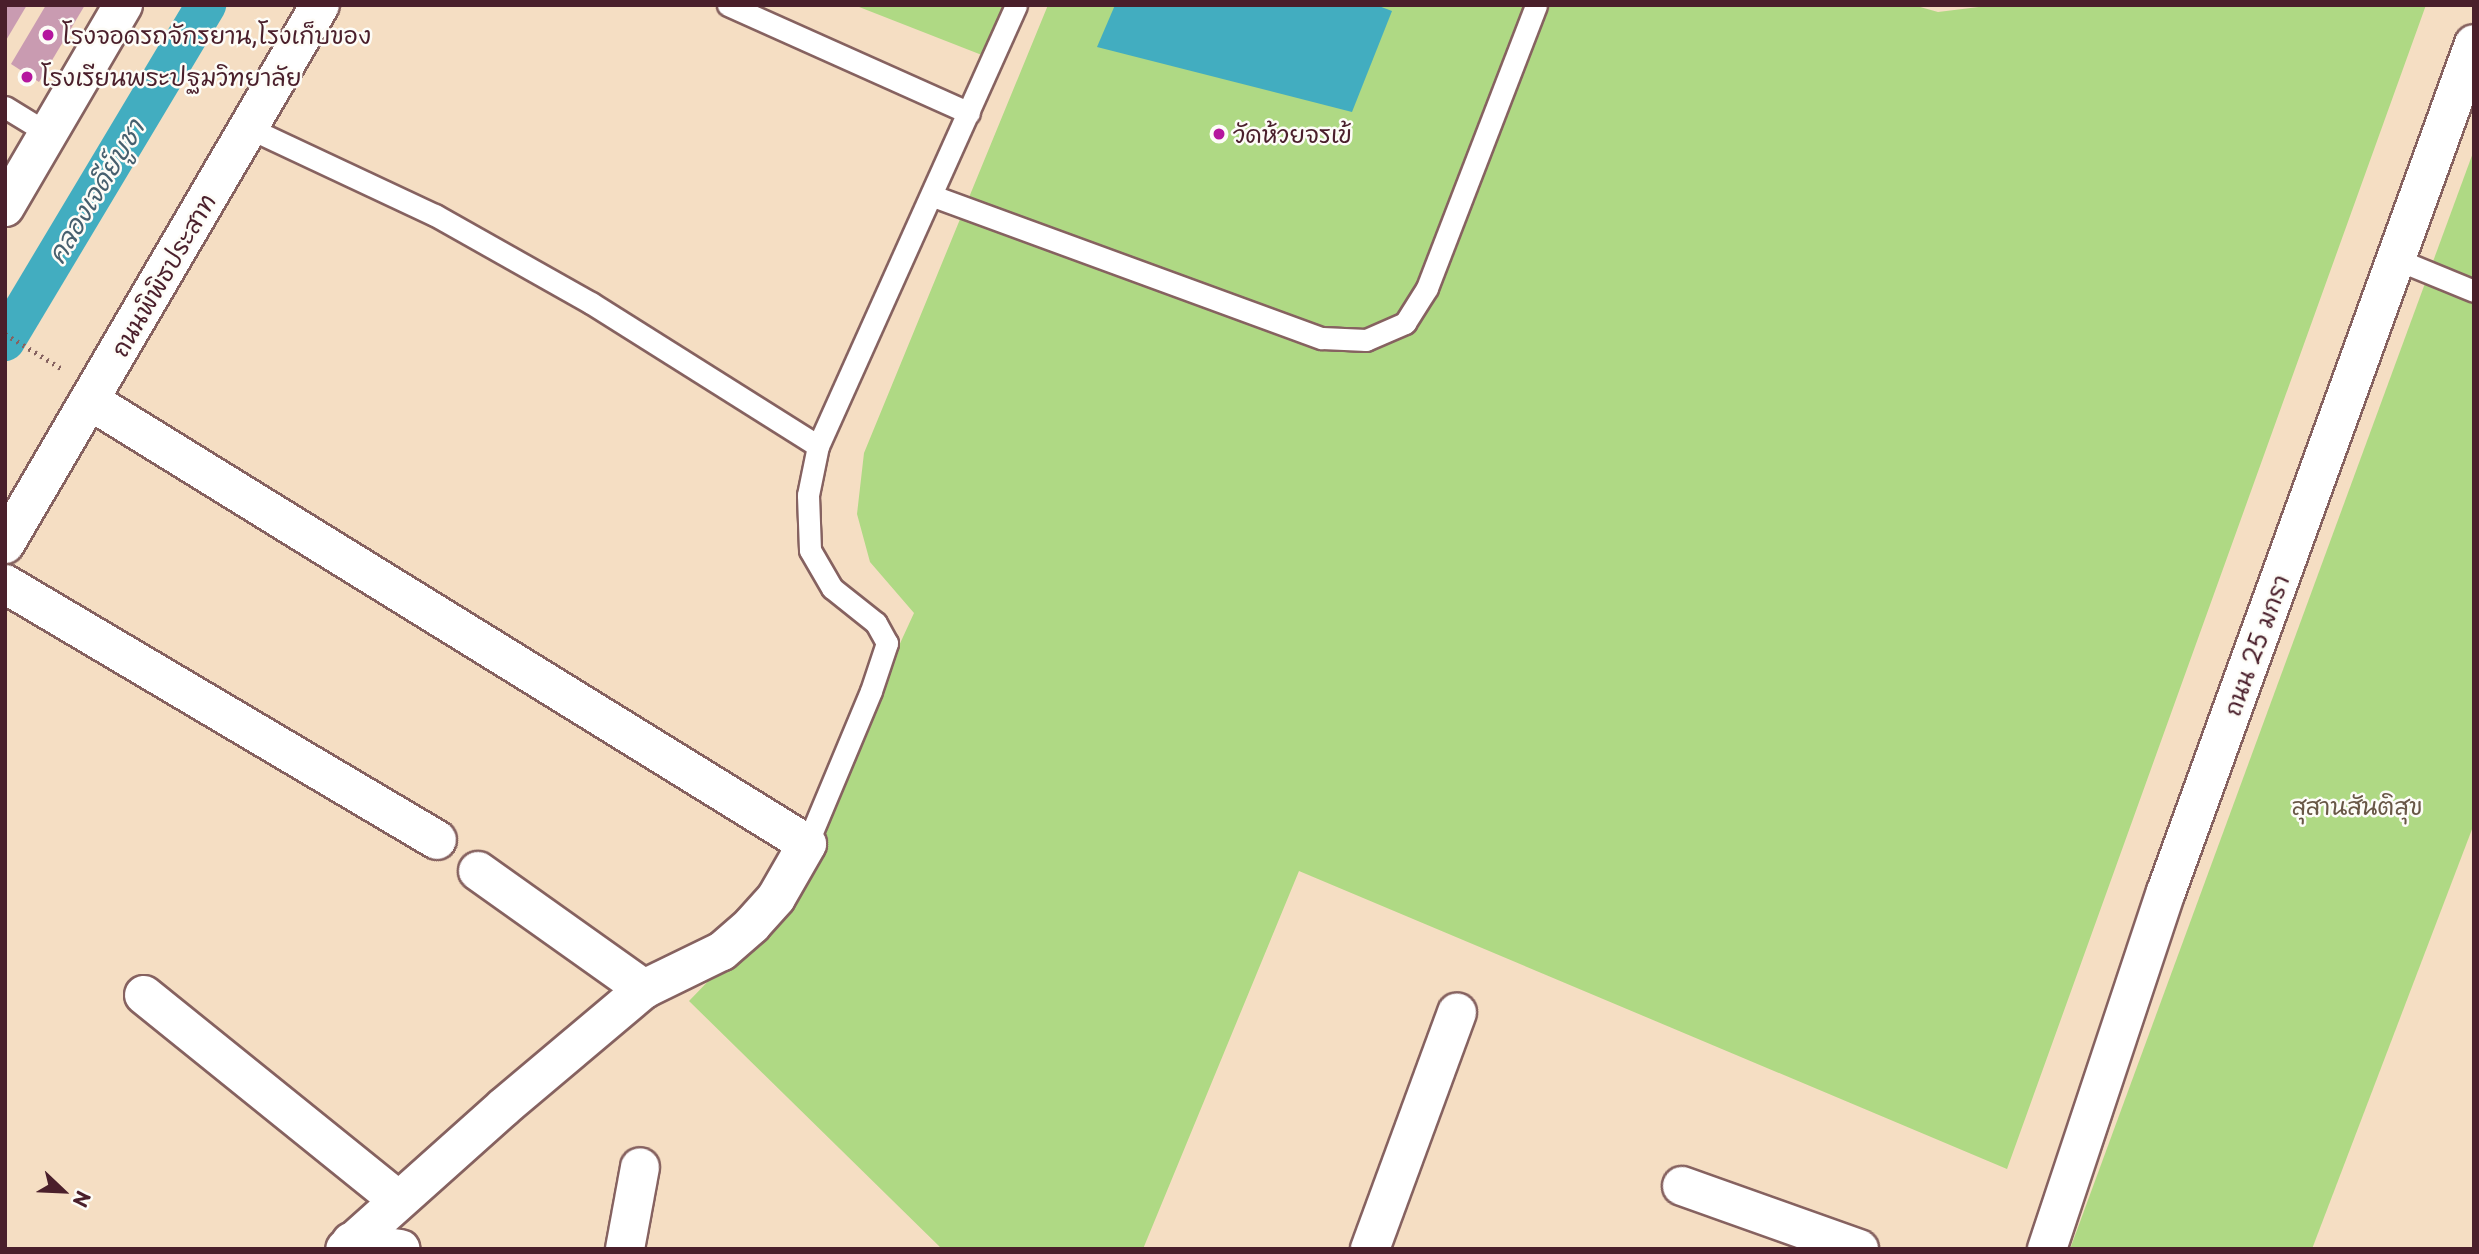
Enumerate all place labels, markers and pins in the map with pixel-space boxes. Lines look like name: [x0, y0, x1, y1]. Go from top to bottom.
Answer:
place label: โรงจอดรถจักรยาน,โรงเก็บของ: [62, 21, 371, 49]
marker: โรงจอดรถจักรยาน,โรงเก็บของ: [40, 27, 56, 43]
place label: โรงเรียนพระปฐมวิทยาลัย: [41, 63, 302, 91]
marker: โรงเรียนพระปฐมวิทยาลัย: [19, 69, 35, 85]
place label: วัดห้วยจรเข้: [1233, 120, 1352, 148]
marker: วัดห้วยจรเข้: [1211, 126, 1227, 142]

